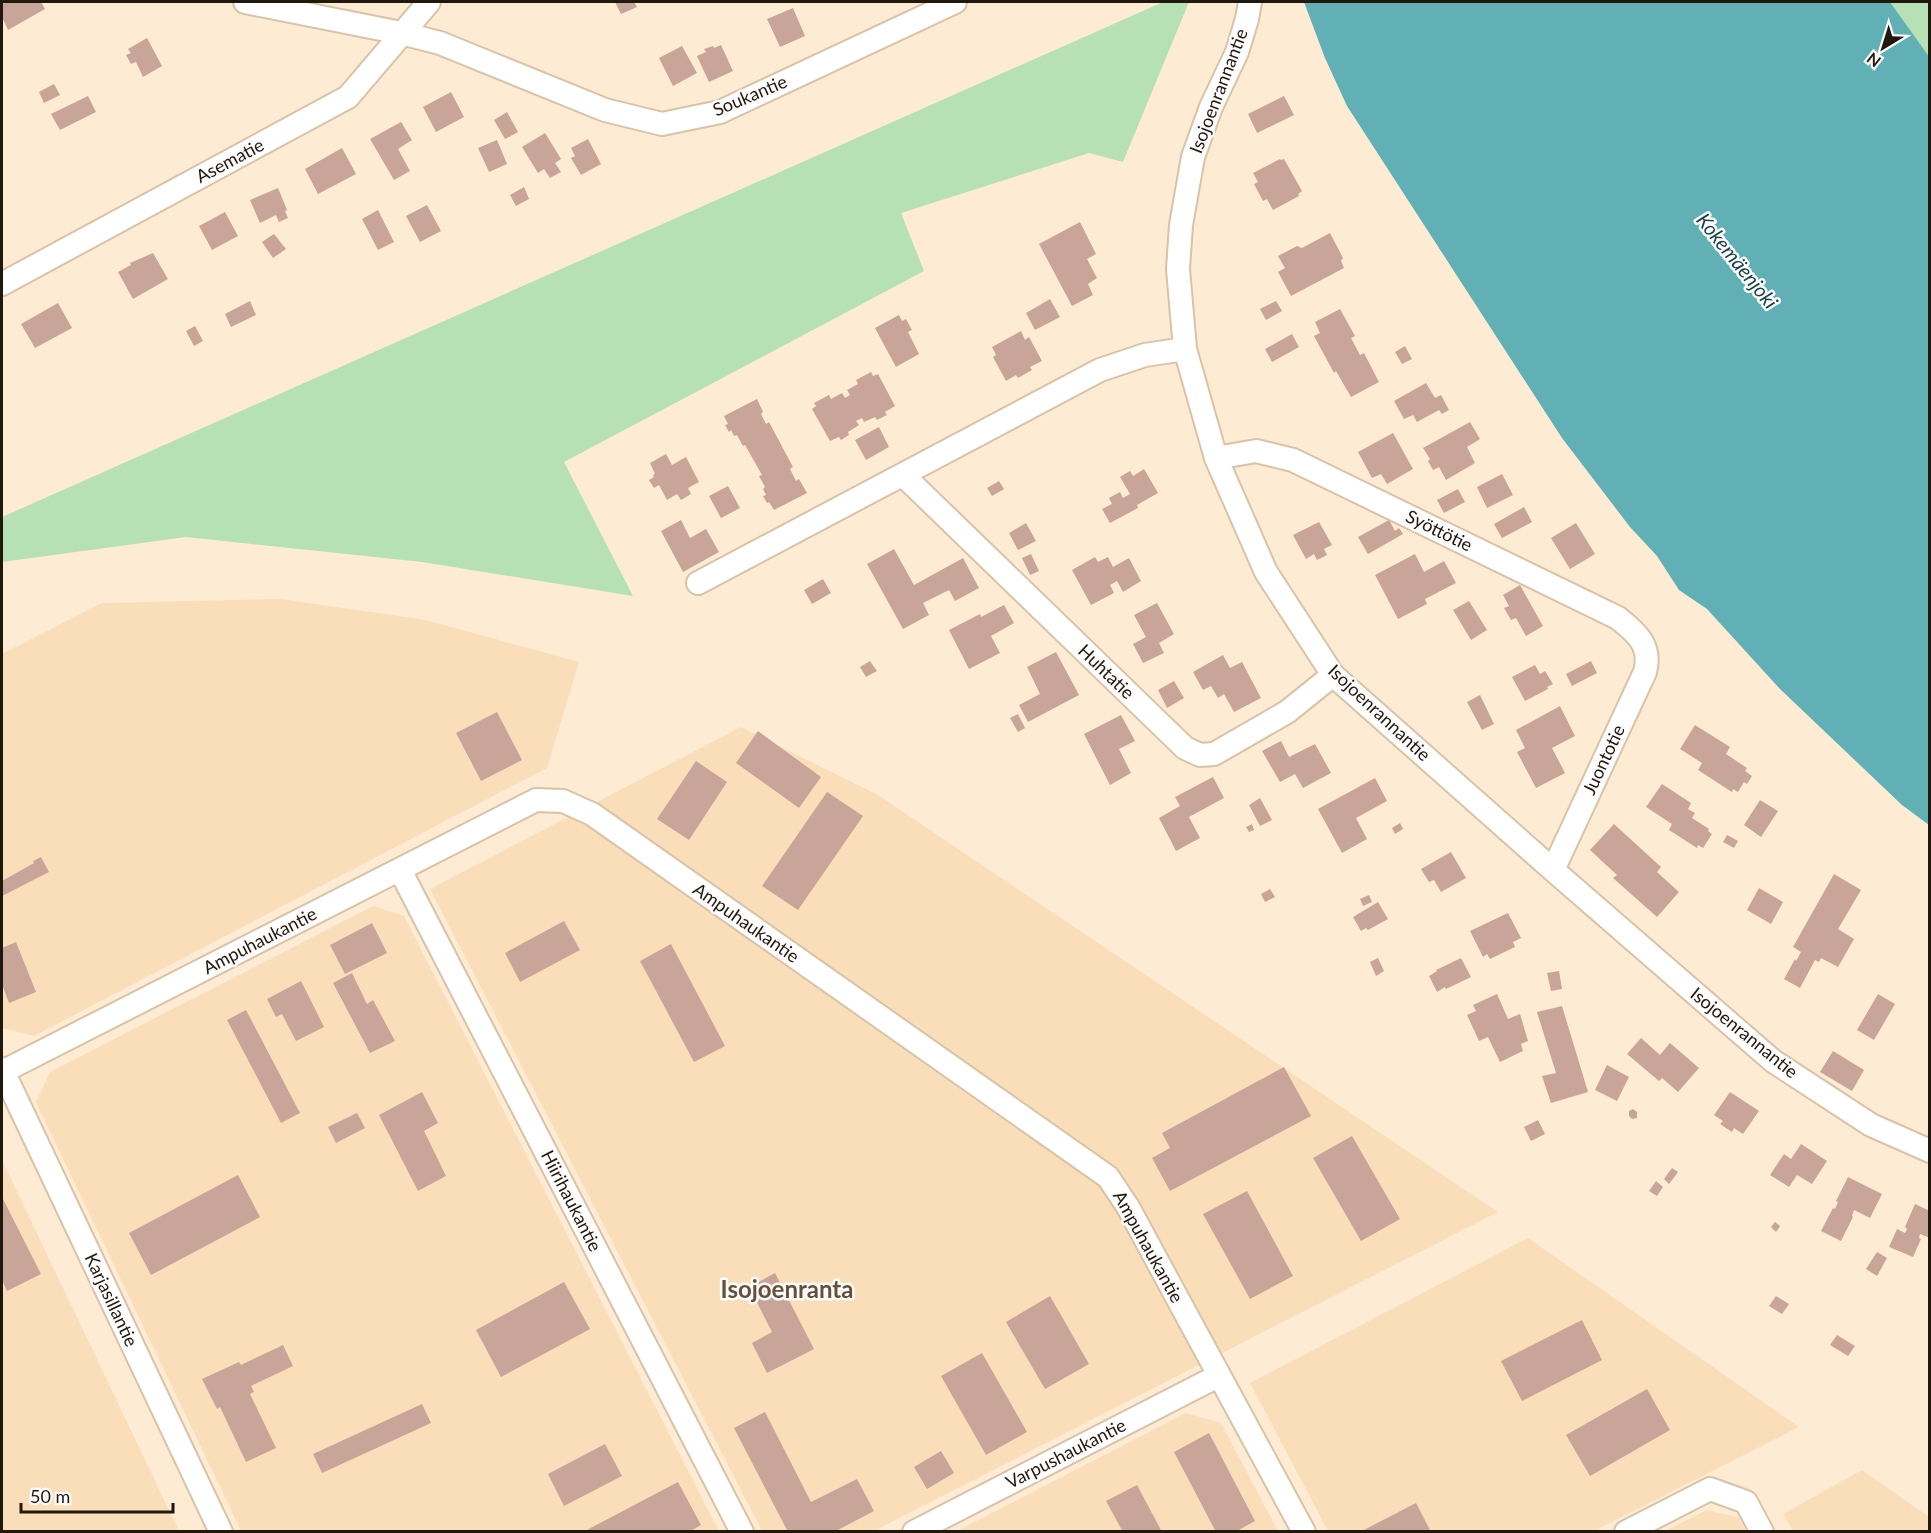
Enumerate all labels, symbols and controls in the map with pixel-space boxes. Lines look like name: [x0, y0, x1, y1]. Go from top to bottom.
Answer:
north arrow: [1853, 18, 1913, 78]
street label: Isojoenrannantie: [1184, 25, 1252, 156]
text: N: [1863, 49, 1884, 71]
street label: Soukantie: [709, 70, 790, 121]
street label: Asematie: [192, 133, 267, 187]
water label: Kokemäenjoki: [1692, 208, 1784, 313]
street label: Syöttötie: [1403, 505, 1476, 556]
street label: Huhtatie: [1074, 639, 1139, 703]
street label: Isojoenrannantie: [1324, 659, 1435, 765]
street label: Juontotie: [1577, 721, 1629, 798]
street label: Ampuhaukantie: [689, 877, 804, 967]
street label: Ampuhaukantie: [199, 902, 320, 978]
street label: Isojoenrannantie: [1687, 982, 1803, 1082]
street label: Hiirihaukantie: [537, 1146, 607, 1255]
street label: Ampuhaukantie: [1109, 1187, 1189, 1306]
street label: Karjasillantie: [81, 1249, 143, 1350]
district label: Isojoenranta: [721, 1274, 853, 1303]
street label: Varpushaukantie: [1002, 1413, 1129, 1493]
scale bar: [21, 1476, 172, 1514]
text: 50 m: [30, 1485, 70, 1507]

